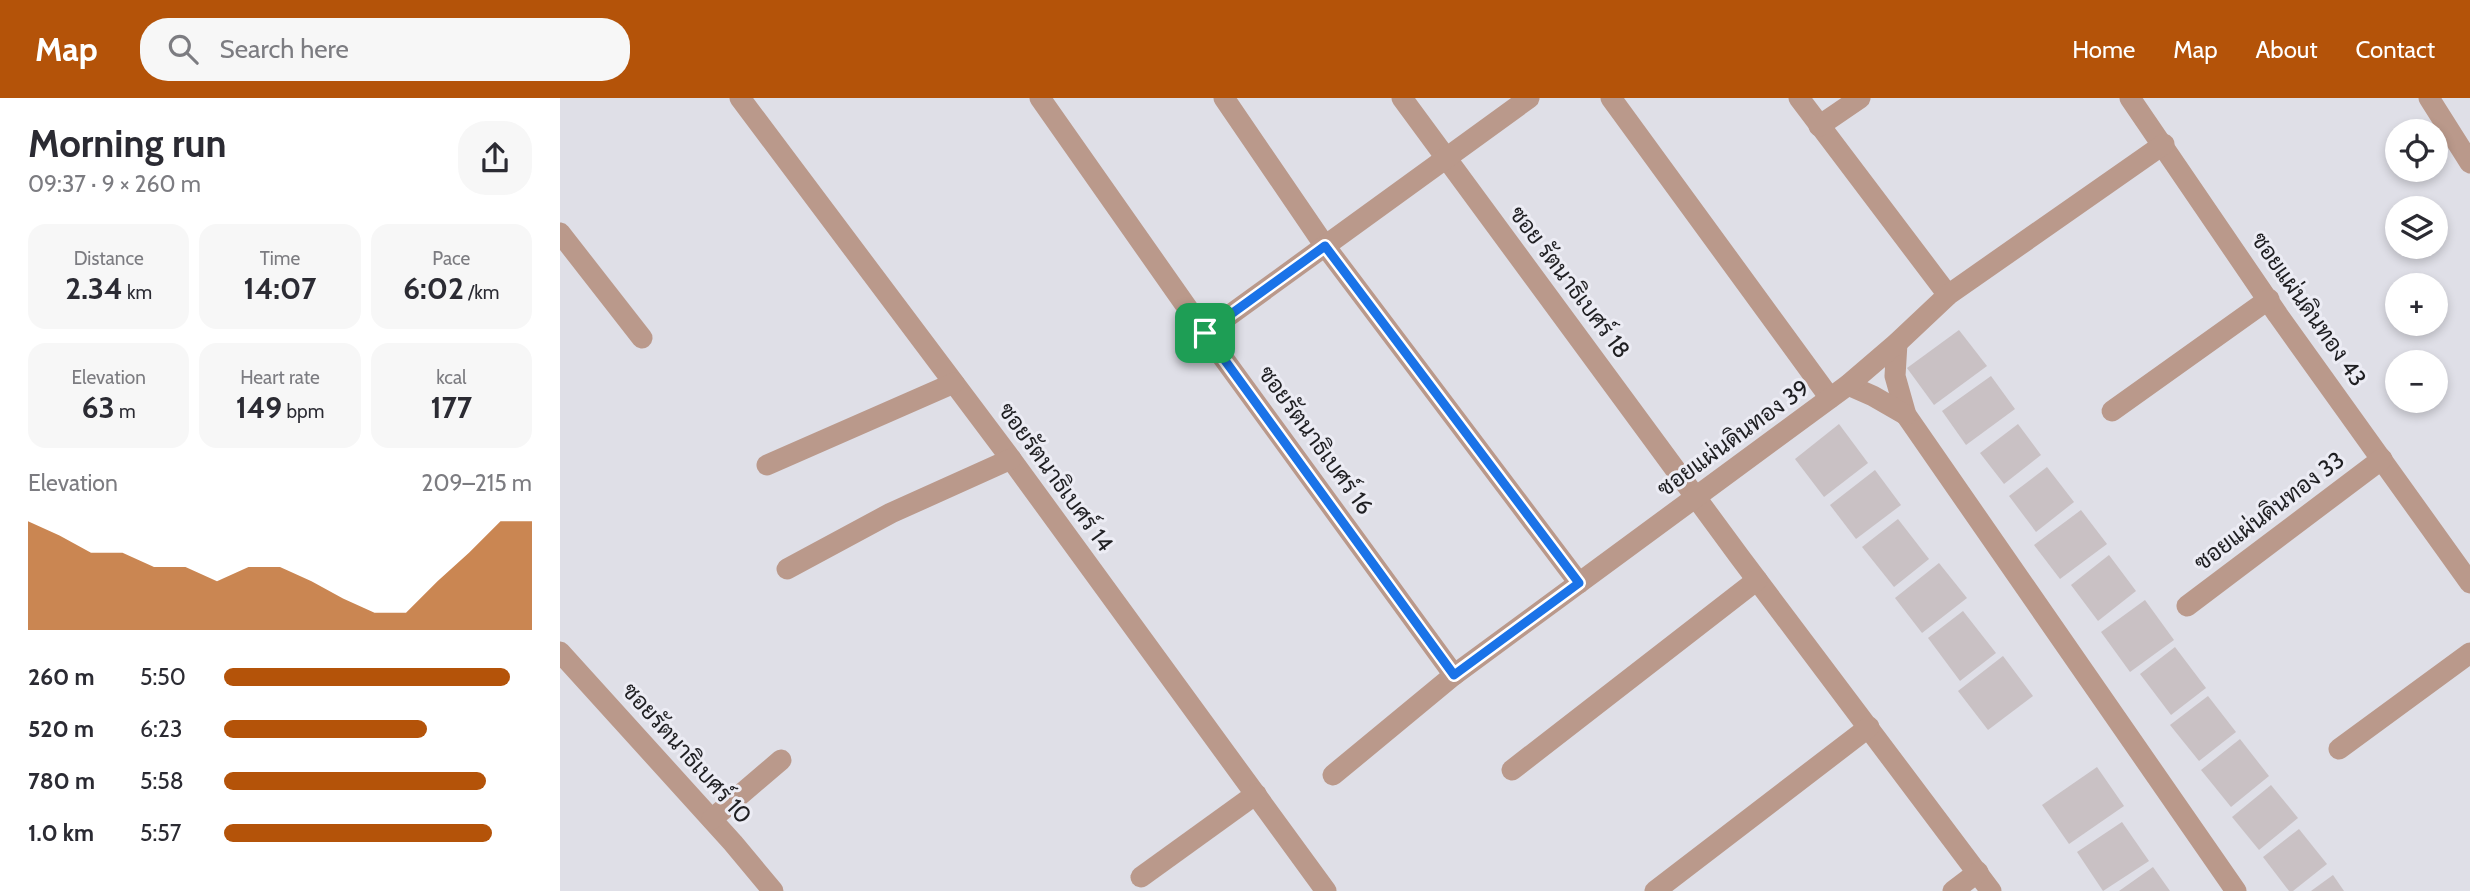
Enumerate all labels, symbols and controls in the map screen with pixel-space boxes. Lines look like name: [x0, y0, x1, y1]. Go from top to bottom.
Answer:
search box: [140, 18, 630, 81]
text: Map: [35, 29, 98, 69]
icon: search: [164, 30, 202, 68]
text: Search here: [220, 33, 349, 65]
text: Home: [2072, 35, 2135, 64]
text: Map: [2173, 35, 2218, 64]
text: About: [2256, 35, 2318, 64]
text: Contact: [2356, 35, 2435, 64]
map controls: [2385, 119, 2448, 413]
button: locate: [2385, 119, 2448, 182]
text: Morning run: [28, 120, 227, 167]
button: share: [458, 121, 532, 195]
text: 09:37 · 9 × 260 m: [28, 170, 201, 198]
button: layers: [2385, 196, 2448, 259]
street label: ซอย รัตนาธิเบศร์ 18: [1504, 199, 1638, 363]
street label: ซอยแผ่นดินทอง 43: [2246, 227, 2372, 391]
text: Distance: [74, 247, 144, 270]
text: Time: [260, 247, 300, 270]
text: Pace: [432, 247, 470, 270]
text: 2.34: [65, 270, 123, 307]
text: 14:07: [244, 270, 316, 307]
text: 6:02: [403, 270, 464, 307]
button: +: [2385, 273, 2448, 336]
text: km: [123, 281, 152, 304]
text: /km: [464, 281, 499, 304]
pin: [1175, 303, 1235, 363]
icon: arrive: [1186, 314, 1224, 352]
button: −: [2385, 350, 2448, 413]
street label: ซอยรัตนาธิเบศร์ 16: [1253, 359, 1381, 520]
text: Elevation: [72, 366, 146, 389]
text: Heart rate: [240, 366, 320, 389]
text: kcal: [436, 366, 466, 389]
street label: ซอยแผ่นดินทอง 39: [1652, 373, 1814, 503]
text: 63: [82, 389, 115, 426]
text: 149: [236, 389, 282, 426]
text: 177: [430, 389, 472, 426]
street label: ซอยรัตนาธิเบศร์ 14: [993, 396, 1121, 557]
text: m: [115, 400, 136, 423]
text: bpm: [282, 400, 324, 423]
street label: ซอยแผ่นดินทอง 33: [2189, 446, 2349, 576]
text: Elevation: [28, 469, 118, 497]
text: 209–215 m: [421, 469, 532, 497]
text: 260 m: [28, 663, 95, 691]
text: 5:50: [140, 663, 186, 691]
street label: ซอยรัตนาธิเบศร์ 10: [616, 675, 759, 829]
text: 520 m: [28, 715, 94, 743]
text: 6:23: [140, 715, 182, 743]
text: 780 m: [28, 767, 95, 795]
text: 5:58: [140, 767, 184, 795]
text: 1.0 km: [28, 819, 94, 847]
text: 5:57: [140, 819, 181, 847]

